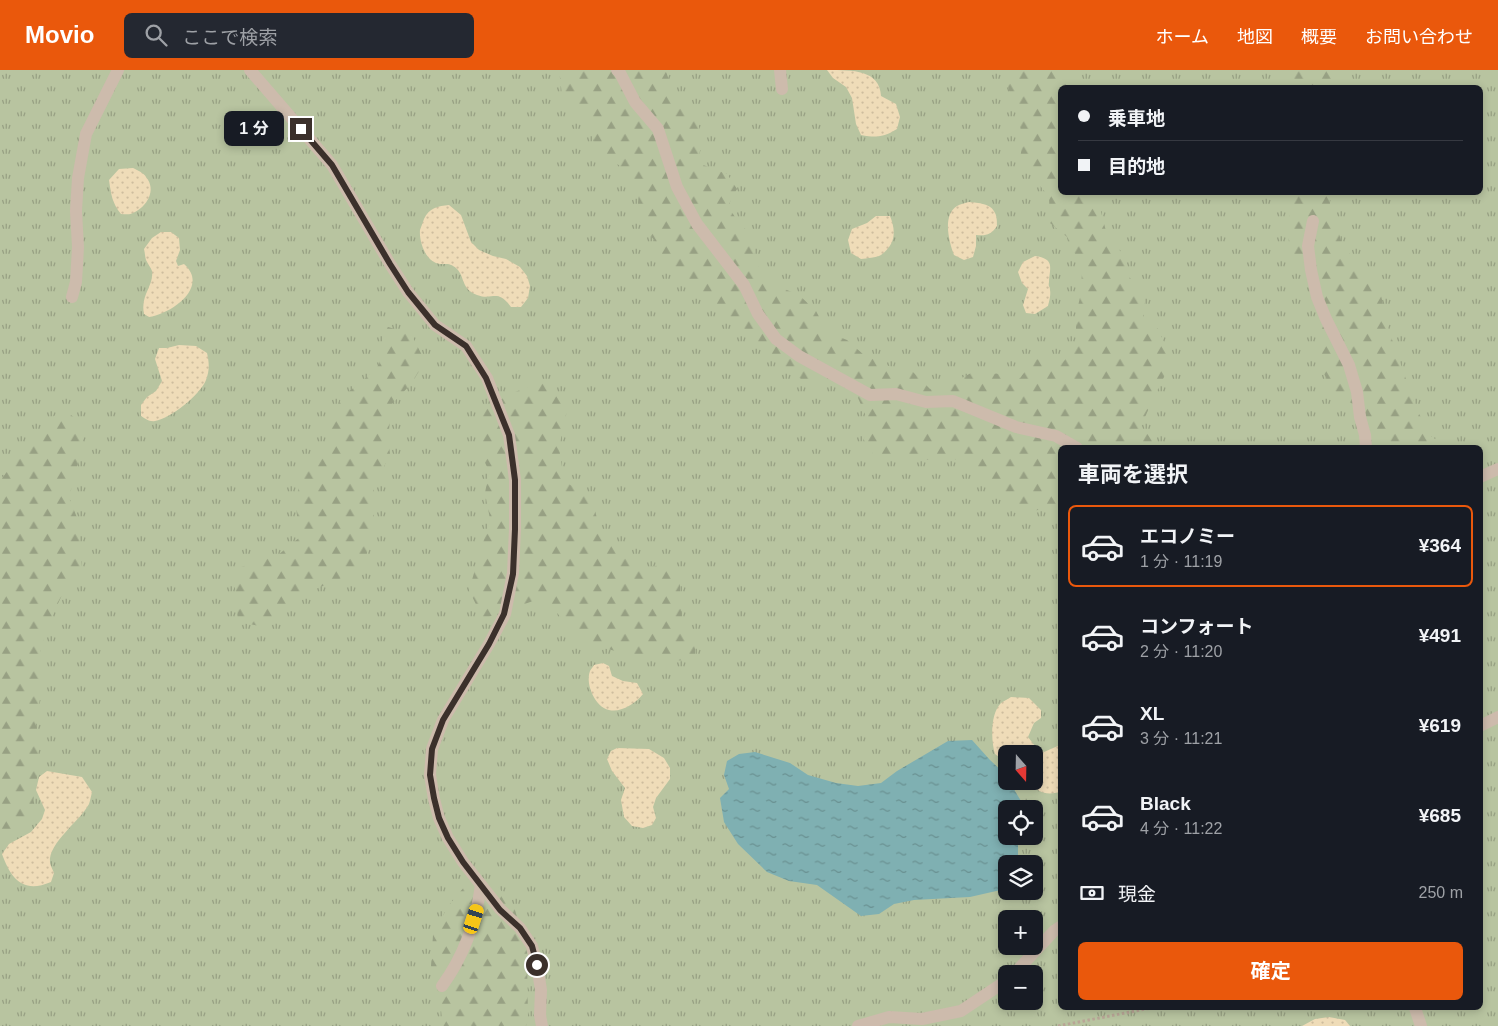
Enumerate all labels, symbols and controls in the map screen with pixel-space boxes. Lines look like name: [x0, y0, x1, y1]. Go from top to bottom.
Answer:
search box: [124, 13, 474, 58]
text: Movio: [25, 21, 94, 48]
icon: search: [142, 21, 170, 49]
text: ここで検索: [182, 27, 277, 48]
text: ホーム: [1156, 27, 1209, 47]
text: 地図: [1237, 27, 1273, 47]
text: 概要: [1301, 27, 1337, 47]
text: お問い合わせ: [1365, 27, 1473, 47]
text: 乗車地: [1108, 108, 1165, 129]
callout: 1 分: [224, 112, 284, 146]
route end: [290, 118, 312, 140]
text: 1 分: [239, 120, 269, 137]
text: 目的地: [1108, 156, 1165, 177]
text: 車両を選択: [1078, 462, 1188, 487]
icon: car: [1080, 524, 1125, 569]
text: エコノミー: [1140, 526, 1235, 547]
text: ¥364: [1419, 535, 1461, 556]
text: 1 分 · 11:19: [1140, 553, 1222, 570]
icon: car: [1080, 614, 1125, 659]
text: コンフォート: [1140, 616, 1253, 637]
text: ¥491: [1419, 625, 1461, 646]
text: 2 分 · 11:20: [1140, 643, 1222, 660]
text: XL: [1140, 703, 1164, 724]
icon: car: [1080, 704, 1125, 749]
text: ¥619: [1419, 715, 1461, 736]
text: 3 分 · 11:21: [1140, 730, 1222, 747]
north arrow: [998, 745, 1042, 790]
map controls: [998, 745, 1043, 1010]
text: Black: [1140, 793, 1191, 814]
icon: car: [1080, 794, 1125, 839]
button: locate: [998, 800, 1043, 845]
text: ¥685: [1419, 805, 1461, 826]
text: 4 分 · 11:22: [1140, 820, 1222, 837]
button: layers: [998, 855, 1043, 900]
icon: cash: [1078, 879, 1106, 907]
text: 現金: [1118, 884, 1156, 905]
text: 250 m: [1419, 884, 1463, 901]
car: [462, 902, 485, 936]
button: +: [998, 910, 1043, 955]
button: 確定: [1078, 942, 1463, 1000]
route start: [526, 954, 548, 976]
button: −: [998, 965, 1043, 1010]

